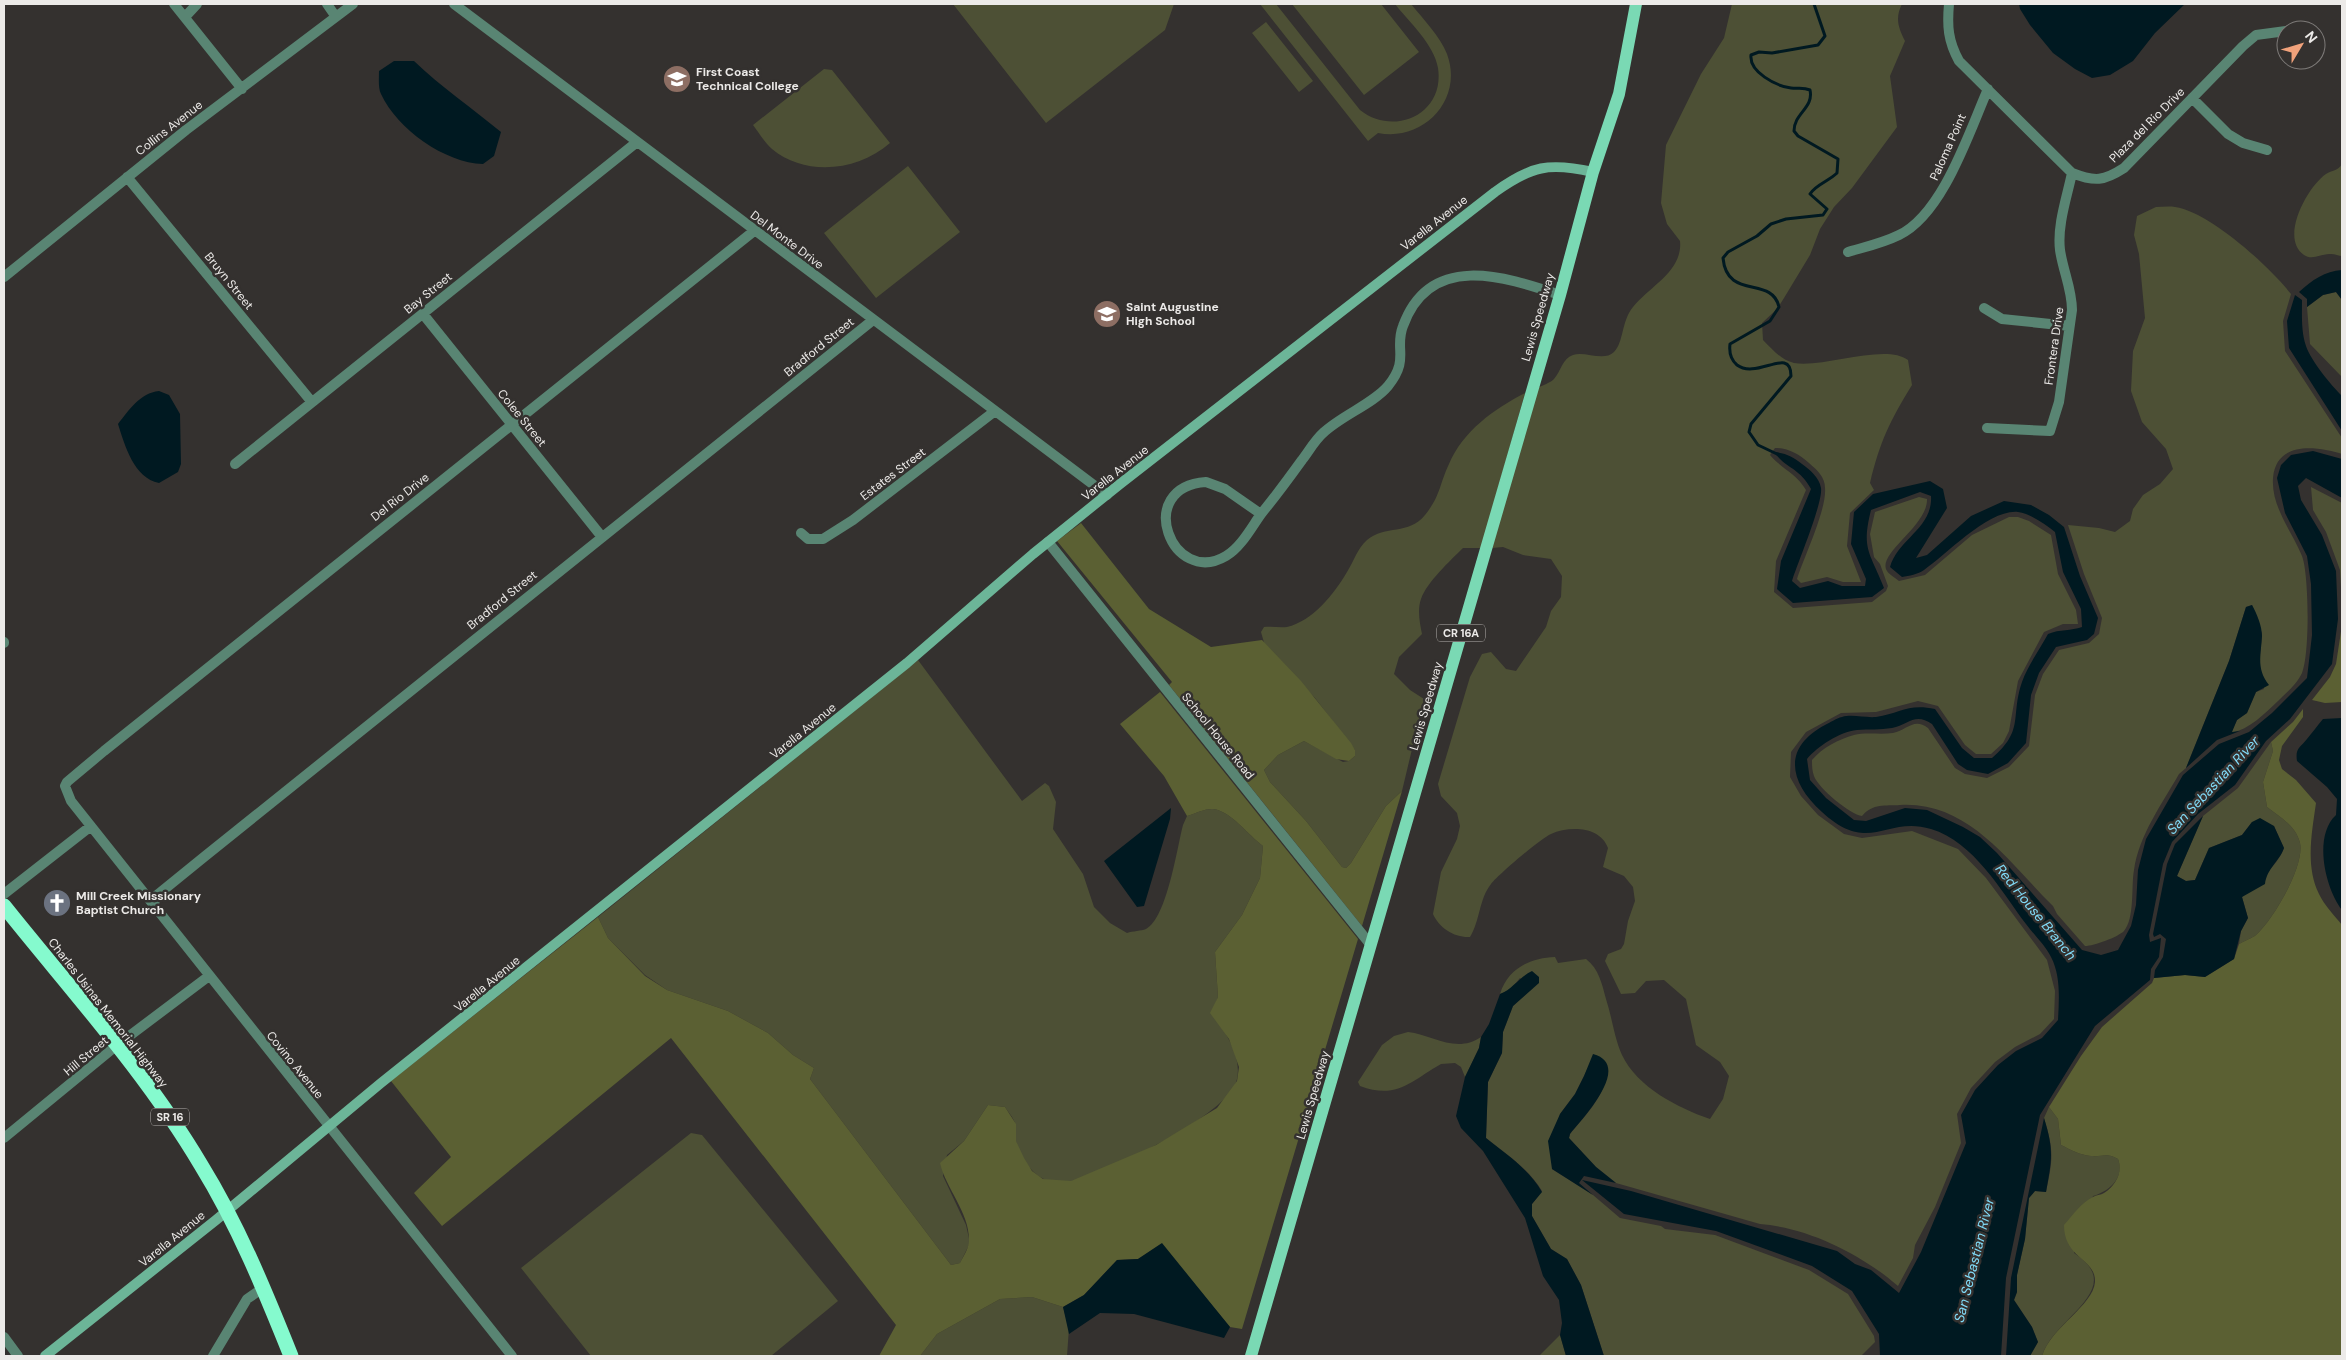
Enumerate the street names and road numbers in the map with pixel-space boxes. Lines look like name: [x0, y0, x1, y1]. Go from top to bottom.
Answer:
street label: Plaza del Rio Drive: [2106, 84, 2188, 166]
street label: Collins Avenue: [132, 97, 206, 159]
street label: Paloma Point: [1926, 111, 1970, 183]
street label: Varella Avenue: [1397, 192, 1471, 254]
street label: Del Monte Drive: [747, 207, 827, 273]
street label: Bruyn Street: [201, 249, 257, 313]
street label: Bay Street: [401, 269, 456, 317]
street label: Lewis Speedway: [1518, 271, 1558, 363]
street label: Frontera Drive: [2041, 306, 2067, 386]
street label: Bradford Street: [781, 314, 858, 380]
street label: Colee Street: [494, 386, 550, 450]
street label: Varella Avenue: [1078, 442, 1152, 504]
street label: Estates Street: [857, 444, 929, 504]
street label: Del Rio Drive: [368, 469, 433, 525]
street label: Bradford Street: [464, 567, 541, 633]
road number: CR 16A: [1437, 624, 1485, 641]
street label: Lewis Speedway: [1406, 660, 1446, 752]
street label: School House Road: [1178, 689, 1258, 783]
street label: Varella Avenue: [767, 699, 840, 763]
street label: Charles Usinas Memorial Highway: [45, 935, 172, 1091]
street label: Varella Avenue: [451, 952, 524, 1016]
street label: Covino Avenue: [263, 1028, 327, 1102]
street label: Hill Street: [60, 1032, 112, 1079]
street label: Lewis Speedway: [1293, 1049, 1333, 1141]
road number: SR 16: [151, 1108, 189, 1126]
street label: Varella Avenue: [136, 1207, 209, 1271]

